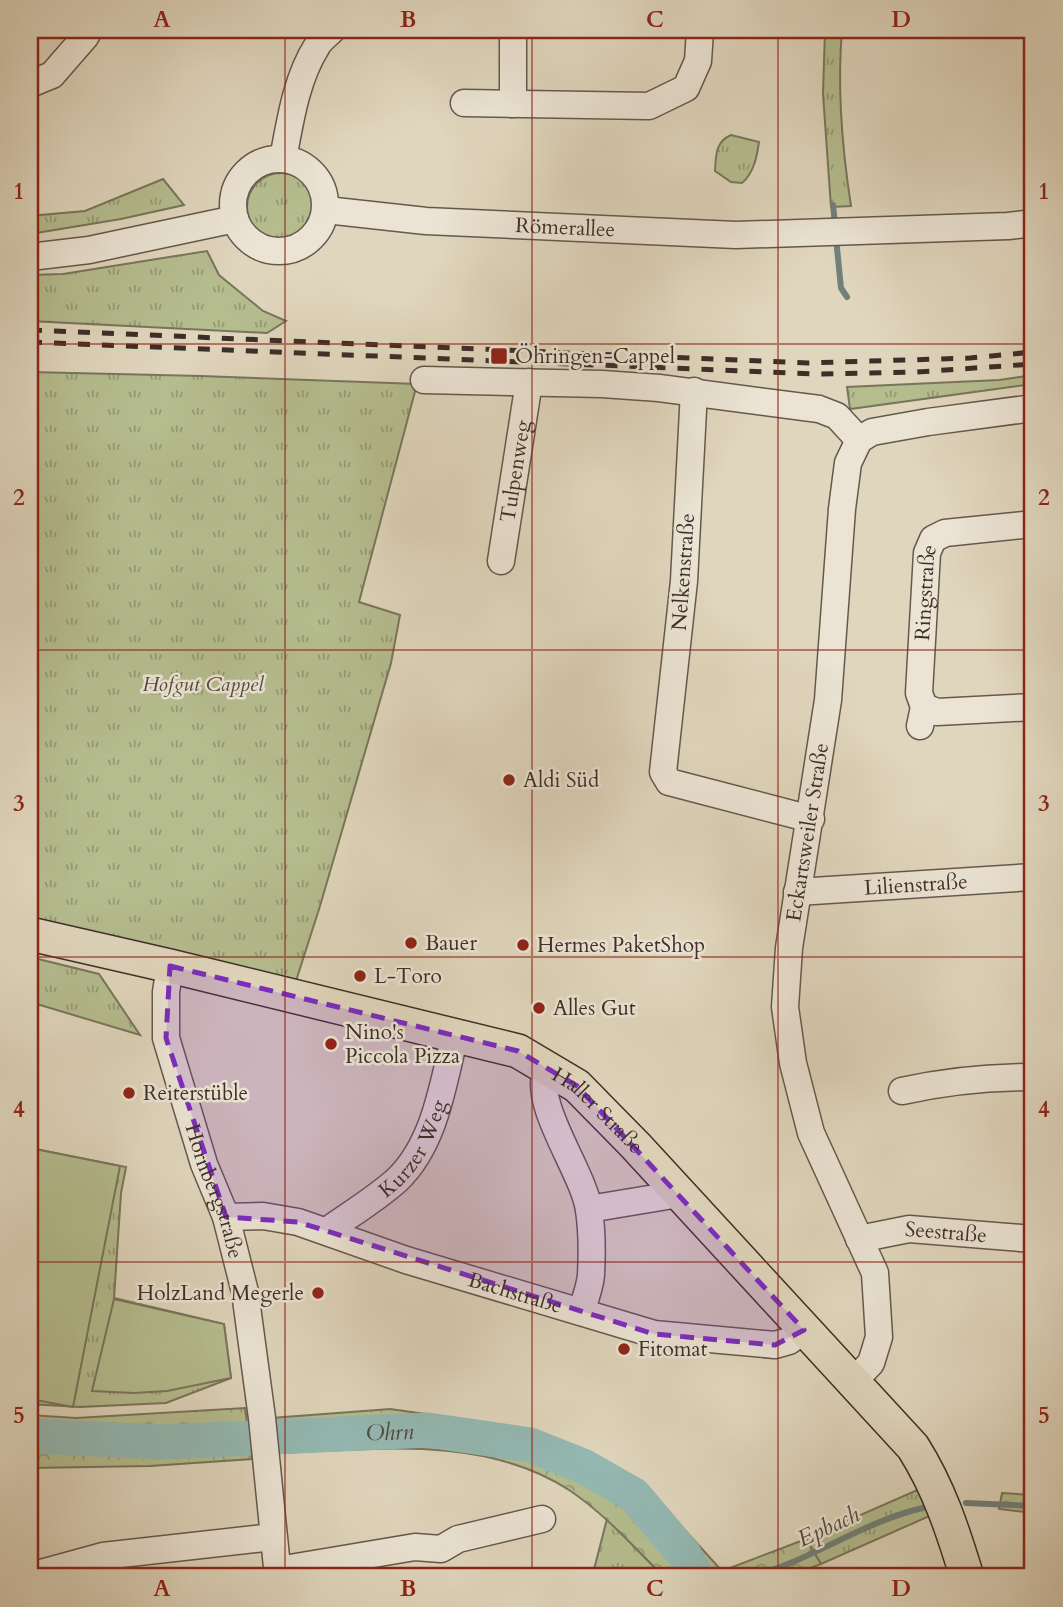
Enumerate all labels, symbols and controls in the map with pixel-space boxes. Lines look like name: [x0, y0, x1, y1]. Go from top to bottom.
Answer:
text: A: [153, 4, 171, 35]
text: B: [400, 4, 416, 35]
text: C: [646, 4, 664, 35]
text: D: [891, 4, 911, 35]
text: 1: [13, 176, 25, 207]
text: 1: [1038, 176, 1050, 207]
street label: Römerallee: [515, 211, 616, 245]
place label: Öhringen-Cappel: [515, 342, 675, 371]
marker: Öhringen-Cappel: [489, 346, 509, 366]
street label: Tulpenweg: [493, 418, 538, 524]
text: 2: [13, 482, 25, 513]
text: 2: [1038, 482, 1050, 513]
street label: Nelkenstraße: [665, 512, 702, 632]
street label: Ringstraße: [908, 539, 944, 642]
park label: Hofgut Cappel: [142, 670, 265, 699]
street label: Eckartsweiler Straße: [779, 741, 836, 924]
place label: Aldi Süd: [523, 766, 599, 795]
marker: Aldi Süd: [501, 772, 517, 788]
text: 3: [13, 788, 25, 819]
text: 3: [1038, 788, 1050, 819]
street label: Lilienstraße: [863, 867, 969, 903]
place label: Bauer: [425, 929, 477, 958]
place label: Hermes PaketShop: [537, 931, 705, 960]
marker: Bauer: [403, 935, 419, 951]
marker: Hermes PaketShop: [515, 937, 531, 953]
place label: L-Toro: [374, 962, 442, 991]
marker: L-Toro: [352, 968, 368, 984]
place label: Alles Gut: [553, 994, 636, 1023]
marker: Alles Gut: [531, 1000, 547, 1016]
place label: Nino's Piccola Pizza: [345, 1018, 460, 1071]
marker: Nino's Piccola Pizza: [323, 1036, 339, 1052]
street label: Haller Straße: [547, 1060, 650, 1160]
place label: Reiterstüble: [143, 1079, 248, 1108]
marker: Reiterstüble: [121, 1085, 137, 1101]
text: 4: [13, 1094, 25, 1125]
text: 4: [1038, 1094, 1050, 1125]
street label: Kurzer Weg: [373, 1096, 454, 1205]
street label: Hornbergstraße: [178, 1120, 250, 1262]
street label: Seestraße: [904, 1215, 988, 1250]
street label: Bachstraße: [464, 1265, 566, 1321]
place label: HolzLand Megerle: [137, 1279, 304, 1308]
marker: HolzLand Megerle: [310, 1285, 326, 1301]
place label: Fitomat: [638, 1335, 708, 1364]
marker: Fitomat: [616, 1341, 632, 1357]
text: 5: [13, 1400, 25, 1431]
text: 5: [1038, 1400, 1050, 1431]
water label: Ohrn: [365, 1416, 415, 1449]
water label: Epbach: [792, 1499, 864, 1554]
text: A: [153, 1573, 171, 1604]
text: B: [400, 1573, 416, 1604]
text: C: [646, 1573, 664, 1604]
text: D: [891, 1573, 911, 1604]

